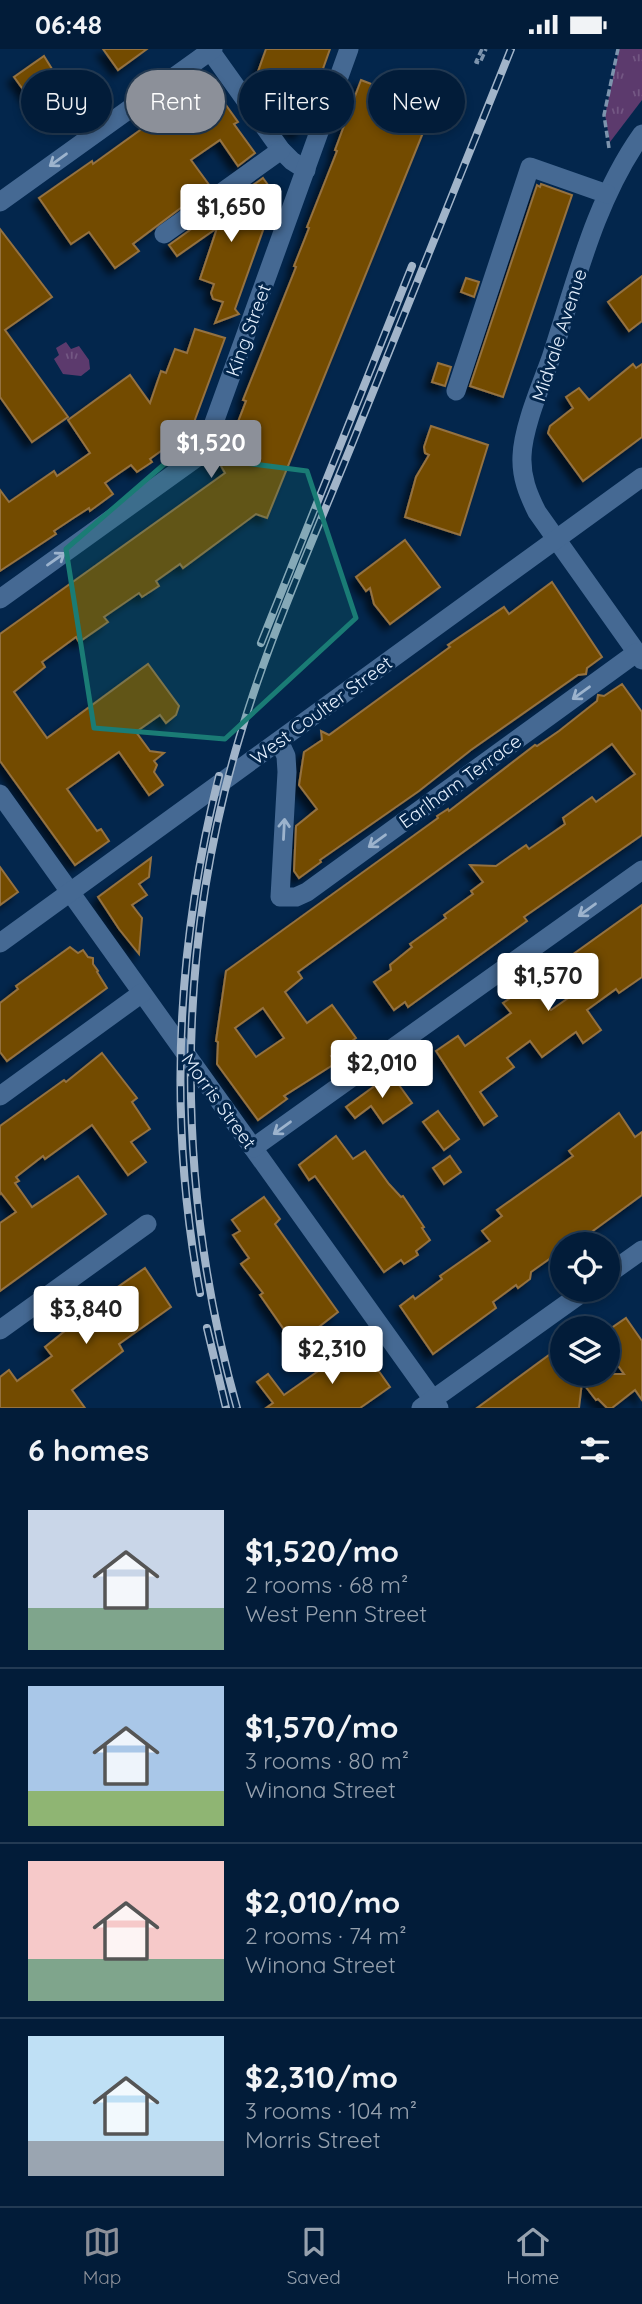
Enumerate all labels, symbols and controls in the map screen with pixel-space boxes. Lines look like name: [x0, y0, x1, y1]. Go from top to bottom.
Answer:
text: 06:48: [35, 8, 102, 41]
chip: Buy: [21, 70, 112, 133]
chip: Rent: [126, 70, 225, 133]
chip: Filters: [239, 70, 354, 133]
chip: New: [368, 70, 465, 133]
one-way arrow: [49, 153, 68, 167]
pin: $1,650: [174, 185, 288, 244]
text: $1,650: [196, 192, 266, 221]
street label: Midvale Avenue: [526, 266, 592, 404]
street label: King Street: [220, 280, 276, 380]
pin: $1,520: [154, 421, 268, 480]
text: $1,520: [176, 428, 246, 457]
one-way arrow: [46, 552, 65, 566]
street label: West Coulter Street: [245, 650, 397, 770]
one-way arrow: [572, 685, 591, 700]
street label: Earlham Terrace: [394, 729, 526, 833]
one-way arrow: [277, 818, 290, 841]
one-way arrow: [368, 834, 387, 848]
one-way arrow: [578, 902, 596, 917]
pin: $1,570: [491, 953, 605, 1013]
text: $1,570: [514, 961, 583, 990]
pin: $2,010: [325, 1041, 439, 1100]
text: $2,010: [347, 1048, 417, 1077]
street label: Morris Street: [176, 1049, 262, 1153]
one-way arrow: [273, 1121, 292, 1135]
map controls: [550, 1232, 620, 1386]
button: locate: [550, 1232, 620, 1302]
pin: $3,840: [29, 1287, 143, 1346]
text: $3,840: [50, 1294, 122, 1323]
button: layers: [550, 1316, 620, 1386]
pin: $2,310: [275, 1327, 389, 1386]
text: $2,310: [298, 1334, 366, 1363]
text: 6 homes: [28, 1431, 149, 1469]
icon: filters: [576, 1431, 614, 1469]
text: $1,520/mo: [245, 1532, 399, 1570]
icon: home: [84, 1538, 168, 1622]
text: 2 rooms · 68 m²: [245, 1570, 408, 1599]
text: West Penn Street: [245, 1599, 427, 1628]
text: $1,570/mo: [245, 1708, 398, 1746]
icon: home: [84, 1714, 168, 1798]
text: 3 rooms · 80 m²: [245, 1746, 409, 1775]
text: Winona Street: [245, 1775, 396, 1804]
text: $2,010/mo: [245, 1883, 400, 1921]
icon: home: [84, 1889, 168, 1973]
text: 2 rooms · 74 m²: [245, 1921, 407, 1950]
text: Winona Street: [245, 1950, 396, 1979]
text: $2,310/mo: [245, 2058, 398, 2096]
icon: home: [84, 2064, 168, 2148]
text: 3 rooms · 104 m²: [245, 2096, 417, 2125]
text: Morris Street: [245, 2125, 380, 2154]
tab: Map: [83, 2223, 121, 2289]
tab: Saved: [287, 2223, 341, 2289]
tab: Home: [506, 2223, 559, 2289]

